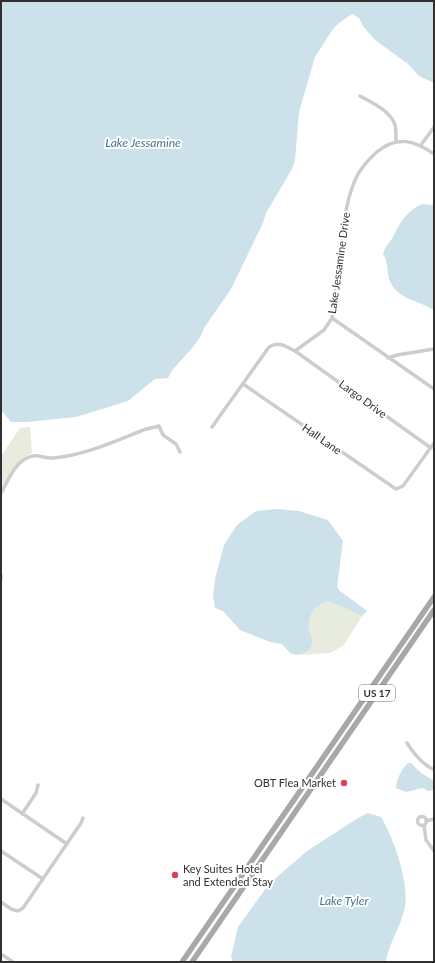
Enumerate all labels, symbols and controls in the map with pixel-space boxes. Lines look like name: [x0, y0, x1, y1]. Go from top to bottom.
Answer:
water label: Lake Jessamine: [105, 135, 181, 150]
street label: Lake Jessamine Drive: [325, 211, 352, 315]
street label: Largo Drive: [337, 377, 390, 420]
street label: Hall Lane: [300, 420, 345, 457]
road number: US 17: [359, 685, 395, 701]
place label: OBT Flea Market: [254, 776, 336, 789]
marker: OBT Flea Market: [339, 778, 349, 788]
place label: Key Suites Hotel and Extended Stay: [183, 862, 273, 888]
marker: Key Suites Hotel and Extended Stay: [170, 870, 180, 880]
water label: Lake Tyler: [319, 893, 369, 908]

